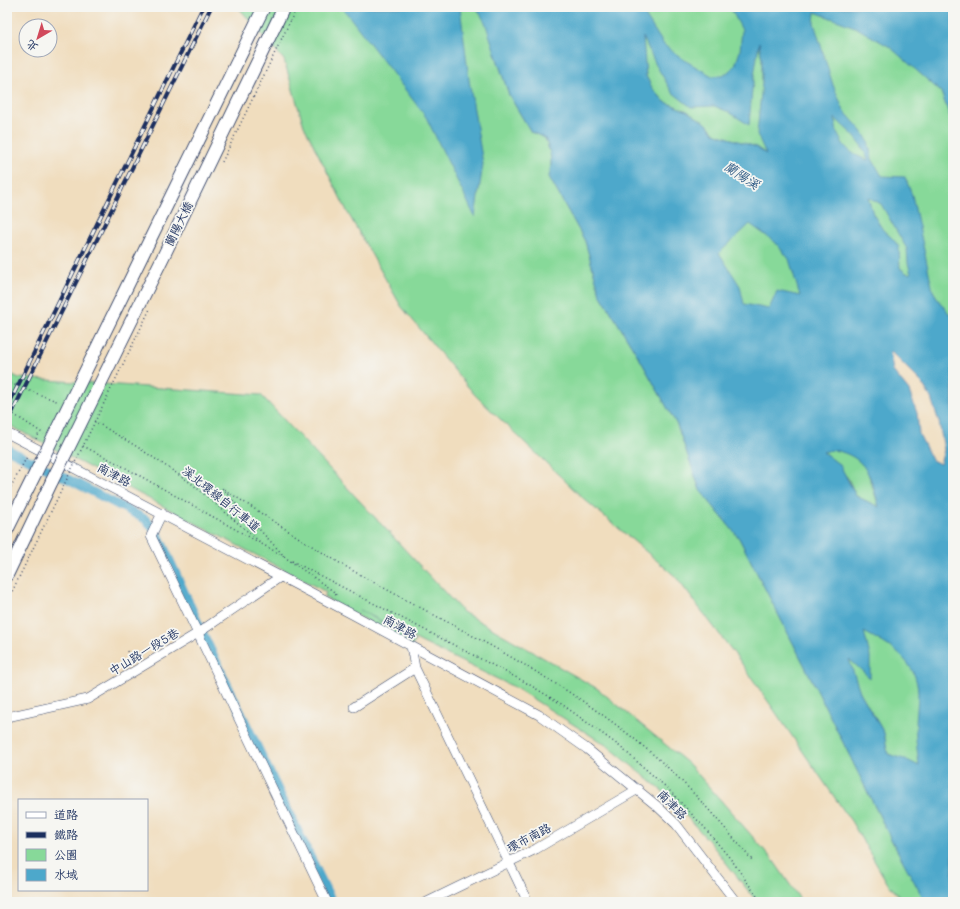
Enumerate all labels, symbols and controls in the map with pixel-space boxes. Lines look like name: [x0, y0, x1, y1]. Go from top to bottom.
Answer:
north arrow: [18, 18, 58, 58]
text: 北: [23, 37, 40, 56]
water label: 蘭陽溪: [721, 157, 764, 193]
street label: 蘭陽大橋: [160, 198, 196, 249]
street label: 南津路: [95, 459, 134, 490]
street label: 溪北環線自行車道: [179, 462, 264, 535]
street label: 南津路: [381, 610, 420, 642]
street label: 中山路一段5巷: [106, 624, 181, 678]
street label: 南津路: [654, 786, 691, 823]
legend: [18, 799, 148, 891]
text: 道路: [54, 806, 78, 822]
street label: 環市南路: [504, 819, 553, 855]
text: 鐵路: [54, 826, 78, 842]
text: 公園: [54, 846, 78, 862]
text: 水域: [54, 866, 78, 882]

